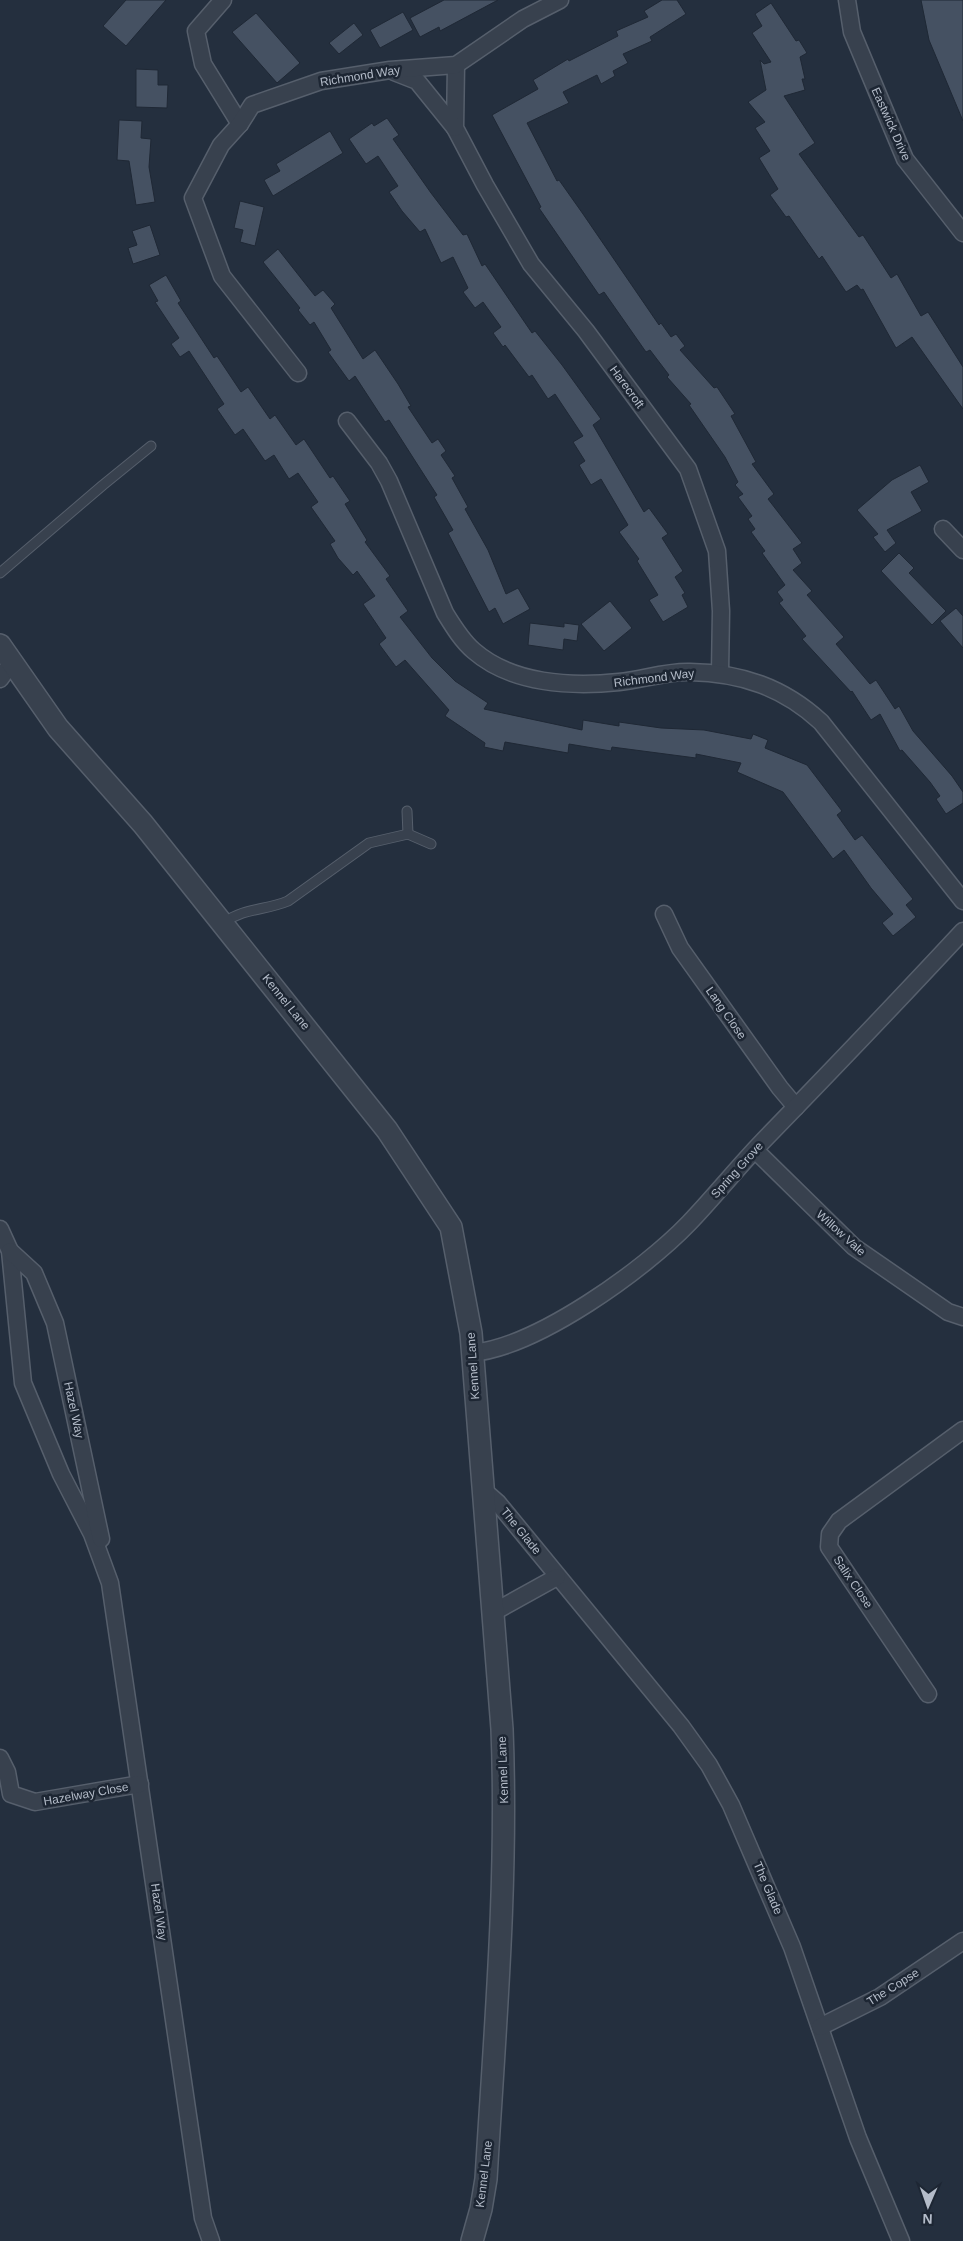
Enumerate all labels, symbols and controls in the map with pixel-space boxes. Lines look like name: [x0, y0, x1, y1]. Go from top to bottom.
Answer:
street label: Richmond Way: [319, 63, 401, 89]
street label: Eastwick Drive: [869, 85, 914, 163]
street label: Harecroft: [607, 363, 648, 412]
street label: Richmond Way: [613, 666, 695, 690]
street label: Kennel Lane: [259, 971, 313, 1033]
street label: Lang Close: [703, 984, 749, 1042]
street label: Spring Grove: [708, 1139, 766, 1201]
street label: Willow Vale: [814, 1207, 869, 1259]
street label: Kennel Lane: [464, 1332, 482, 1400]
street label: Hazel Way: [61, 1380, 87, 1440]
street label: The Glade: [498, 1505, 544, 1557]
street label: Salix Close: [830, 1553, 876, 1611]
street label: Kennel Lane: [495, 1736, 511, 1804]
street label: Hazelway Close: [42, 1780, 130, 1808]
street label: The Glade: [751, 1859, 786, 1917]
street label: Hazel Way: [148, 1883, 170, 1941]
street label: The Copse: [864, 1965, 922, 2008]
street label: Kennel Lane: [473, 2139, 495, 2208]
north arrow: [903, 2181, 953, 2231]
text: N: [922, 2211, 933, 2227]

